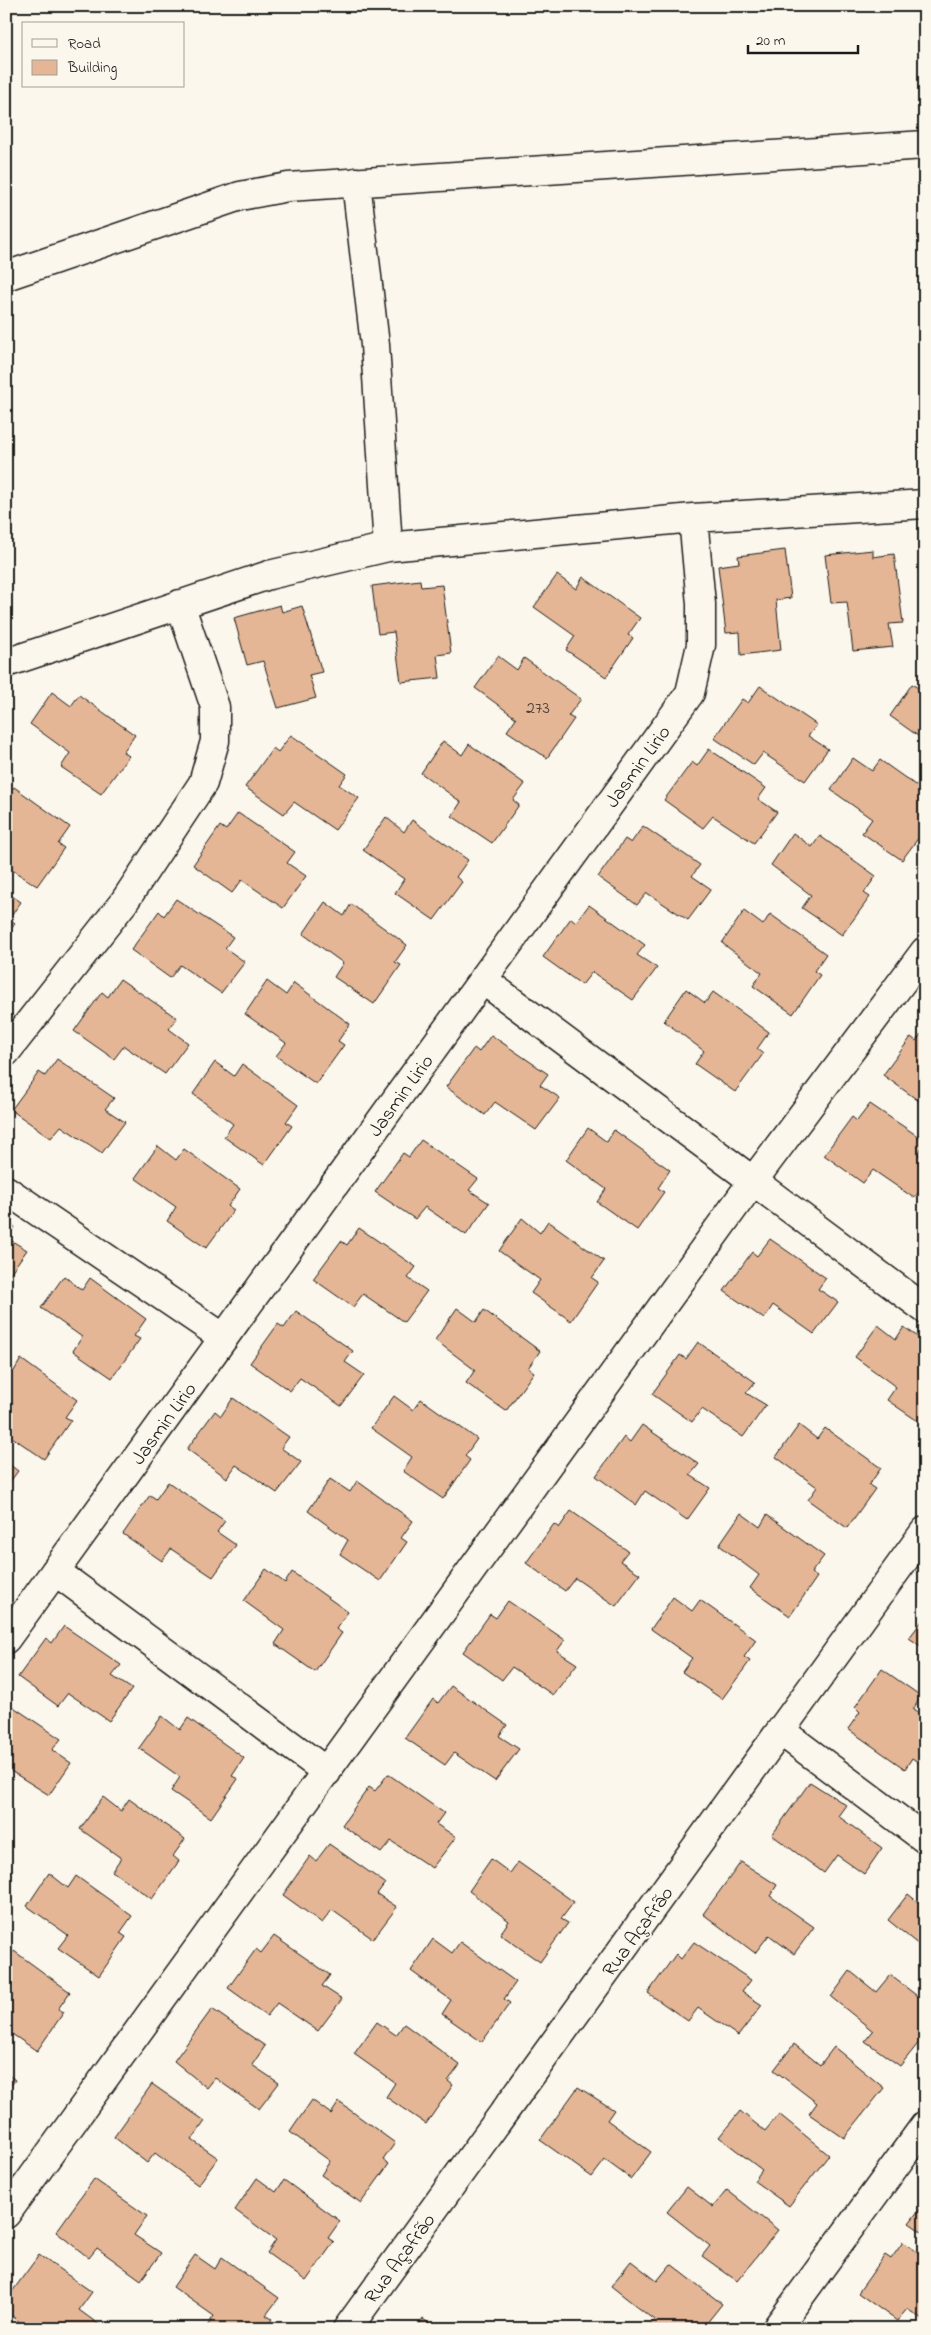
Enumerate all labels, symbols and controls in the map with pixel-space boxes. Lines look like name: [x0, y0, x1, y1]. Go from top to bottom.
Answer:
legend: [22, 22, 185, 88]
scale bar: [748, 22, 858, 54]
text: 20 m: [756, 30, 786, 52]
text: Road: [68, 33, 101, 55]
text: Building: [67, 57, 117, 80]
house number: 273: [526, 696, 550, 722]
street label: Jasmin Lirio: [599, 720, 679, 815]
street label: Jasmin Lirio: [362, 1049, 442, 1144]
street label: Jasmin Lirio: [125, 1377, 205, 1472]
street label: Rua Açafrão: [596, 1881, 682, 1984]
street label: Rua Açafrão: [358, 2208, 444, 2311]

